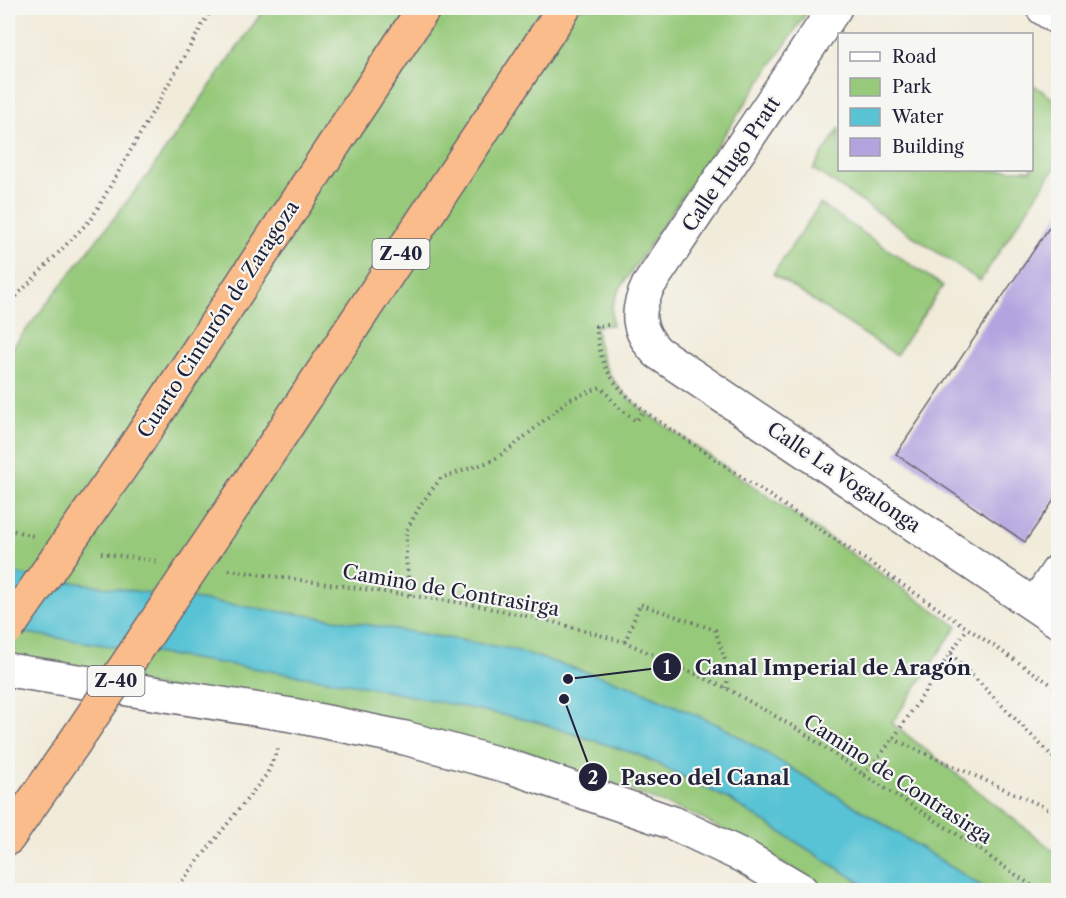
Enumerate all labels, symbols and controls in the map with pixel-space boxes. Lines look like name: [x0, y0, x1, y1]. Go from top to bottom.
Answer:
legend: [838, 33, 1033, 171]
text: Road: [892, 46, 937, 68]
text: Park: [892, 76, 933, 98]
street label: Calle Hugo Pratt: [677, 92, 785, 236]
text: Water: [891, 106, 944, 128]
text: Building: [892, 136, 964, 158]
street label: Cuarto Cinturón de Zaragoza: [132, 195, 304, 442]
road number: Z-40: [372, 239, 430, 269]
street label: Calle La Vogalonga: [763, 417, 926, 538]
street label: Camino de Contrasirga: [341, 559, 562, 621]
callout: Canal Imperial de Aragón: [652, 648, 983, 687]
text: Canal Imperial de Aragón: [695, 655, 972, 680]
text: 1: [663, 657, 671, 679]
road number: Z-40: [88, 666, 144, 696]
street label: Camino de Contrasirga: [799, 709, 997, 849]
callout: Paseo del Canal: [578, 758, 801, 797]
text: Paseo del Canal: [620, 765, 790, 790]
text: 2: [588, 767, 598, 789]

